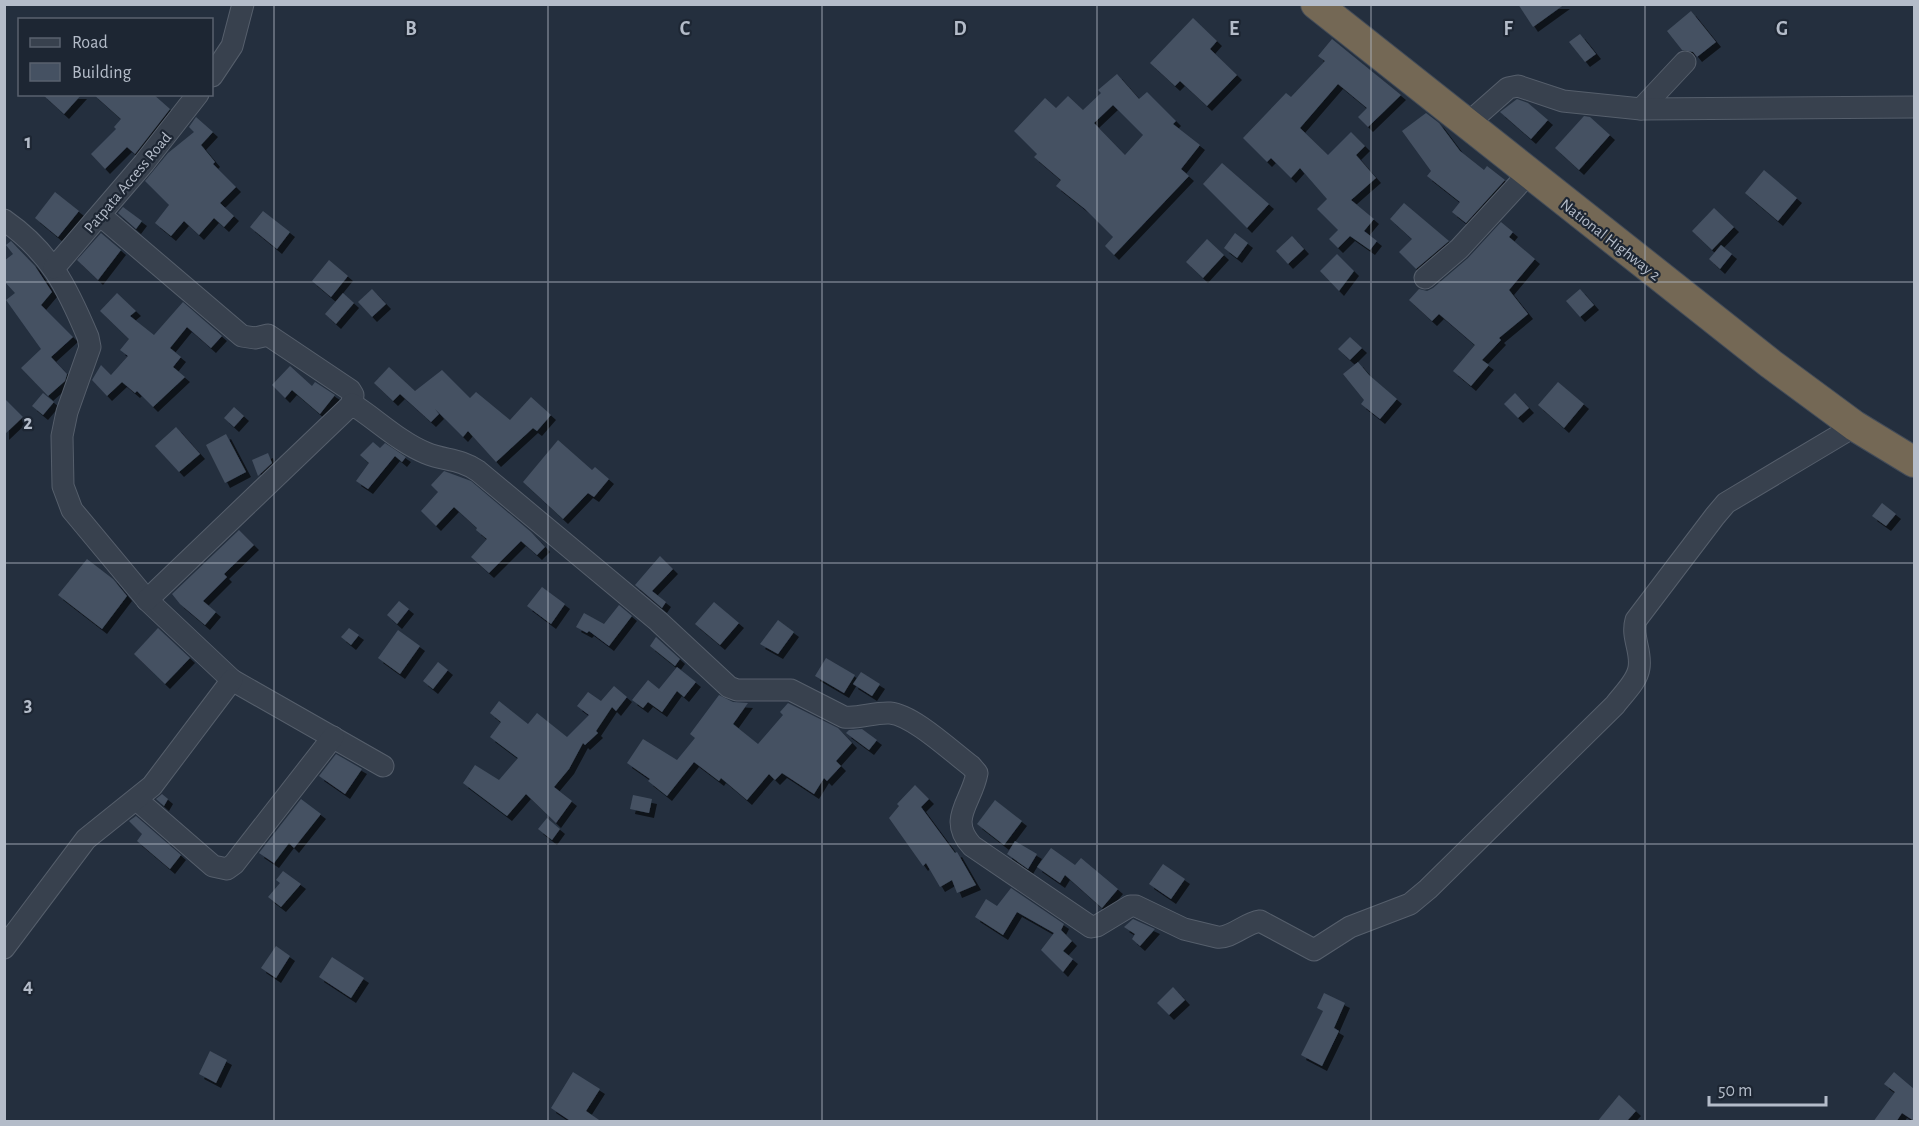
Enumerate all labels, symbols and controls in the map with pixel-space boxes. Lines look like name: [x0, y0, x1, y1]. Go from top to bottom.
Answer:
legend: [18, 18, 213, 96]
text: B: [405, 19, 417, 39]
text: C: [680, 19, 691, 39]
text: D: [953, 19, 967, 39]
text: E: [1229, 19, 1239, 39]
text: F: [1503, 19, 1513, 39]
text: G: [1776, 19, 1788, 39]
text: Road: [72, 34, 108, 52]
text: Building: [72, 64, 132, 82]
street label: Patpata Access Road: [81, 129, 174, 236]
text: 1: [24, 132, 32, 152]
street label: National Highway 2: [1557, 196, 1663, 284]
text: 2: [23, 413, 33, 433]
text: 3: [24, 695, 32, 715]
text: 4: [23, 976, 33, 996]
scale bar: [1709, 1069, 1826, 1107]
text: 50 m: [1718, 1082, 1752, 1100]

